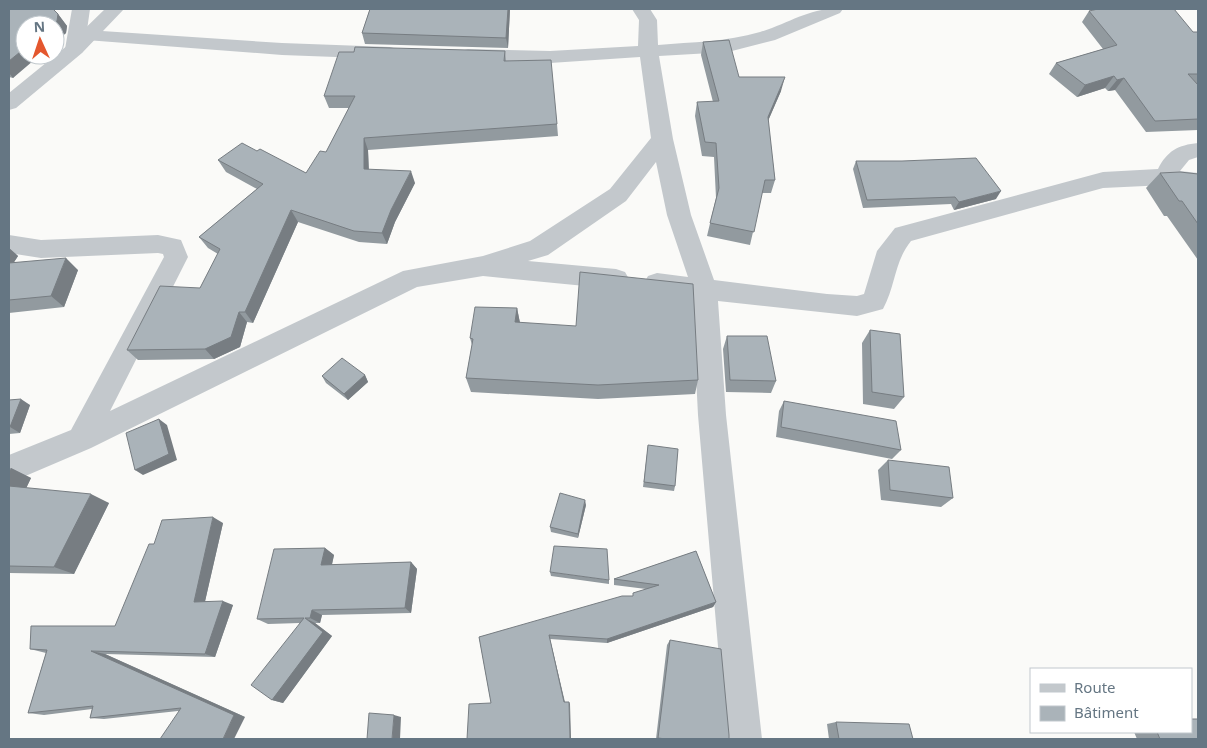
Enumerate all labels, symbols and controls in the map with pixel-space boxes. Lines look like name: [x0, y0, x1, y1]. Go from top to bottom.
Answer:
north arrow: [15, 15, 65, 65]
text: N: [33, 17, 45, 36]
legend: [1030, 668, 1192, 733]
text: Route: [1074, 677, 1116, 697]
text: Bâtiment: [1074, 702, 1139, 722]

